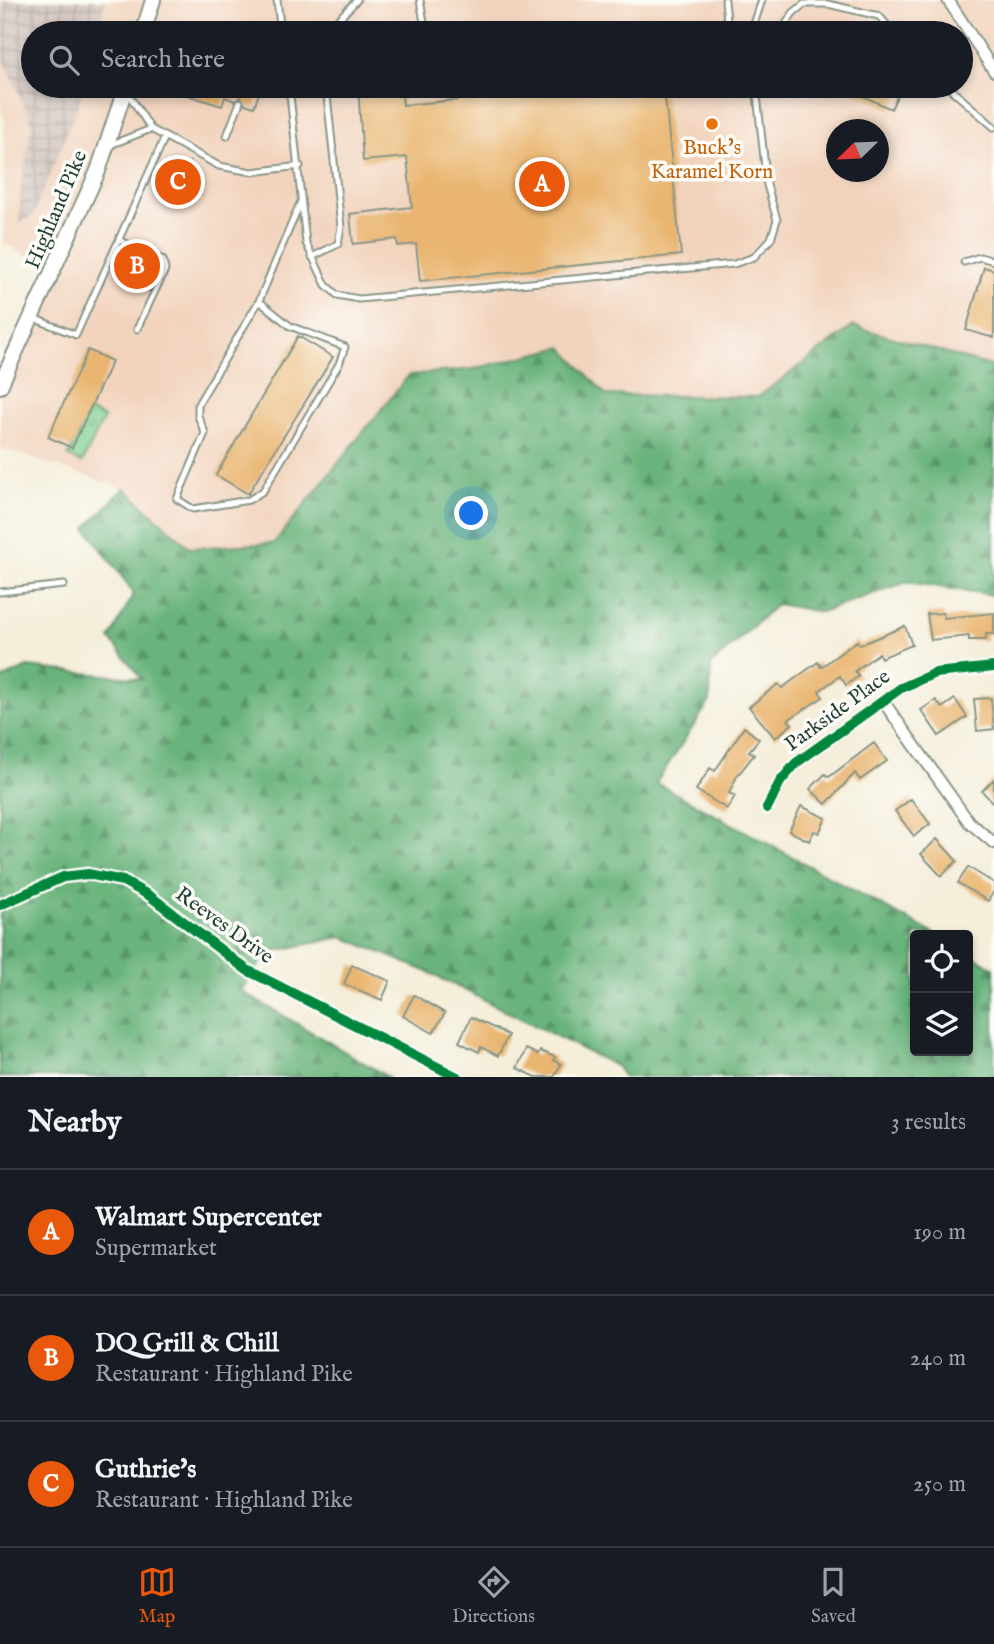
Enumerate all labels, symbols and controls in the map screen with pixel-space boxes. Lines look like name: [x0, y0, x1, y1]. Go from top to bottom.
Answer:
search box: [21, 21, 973, 98]
icon: search: [45, 41, 83, 79]
text: Search here: [101, 43, 225, 76]
marker: Buck's Karamel Korn: [704, 116, 720, 132]
north arrow: [826, 119, 889, 182]
place label: Buck's Karamel Korn: [651, 135, 773, 186]
street label: Highland Pike: [20, 146, 94, 274]
pin: C: [155, 156, 201, 208]
pin: A: [519, 158, 565, 210]
pin: B: [114, 240, 160, 292]
your location: [454, 496, 488, 530]
street label: Parkside Place: [780, 663, 896, 758]
street label: Reeves Drive: [170, 881, 279, 971]
map controls: [910, 930, 973, 1056]
button: locate: [910, 930, 973, 993]
button: layers: [910, 993, 973, 1056]
text: Nearby: [28, 1104, 121, 1142]
text: 3 results: [891, 1108, 966, 1137]
text: Walmart Supercenter: [95, 1201, 322, 1234]
text: A: [43, 1218, 59, 1247]
text: 190 m: [913, 1218, 966, 1247]
text: Supermarket: [95, 1234, 217, 1263]
text: DQ Grill & Chill: [95, 1327, 279, 1360]
text: B: [43, 1344, 59, 1373]
text: 240 m: [910, 1344, 966, 1373]
text: Restaurant · Highland Pike: [95, 1360, 353, 1389]
text: Guthrie's: [95, 1453, 196, 1486]
text: C: [43, 1470, 59, 1499]
text: 250 m: [913, 1470, 966, 1499]
text: Restaurant · Highland Pike: [95, 1486, 353, 1515]
tab: Map: [138, 1563, 176, 1629]
tab: Directions: [452, 1563, 535, 1629]
tab: Saved: [811, 1563, 856, 1629]

